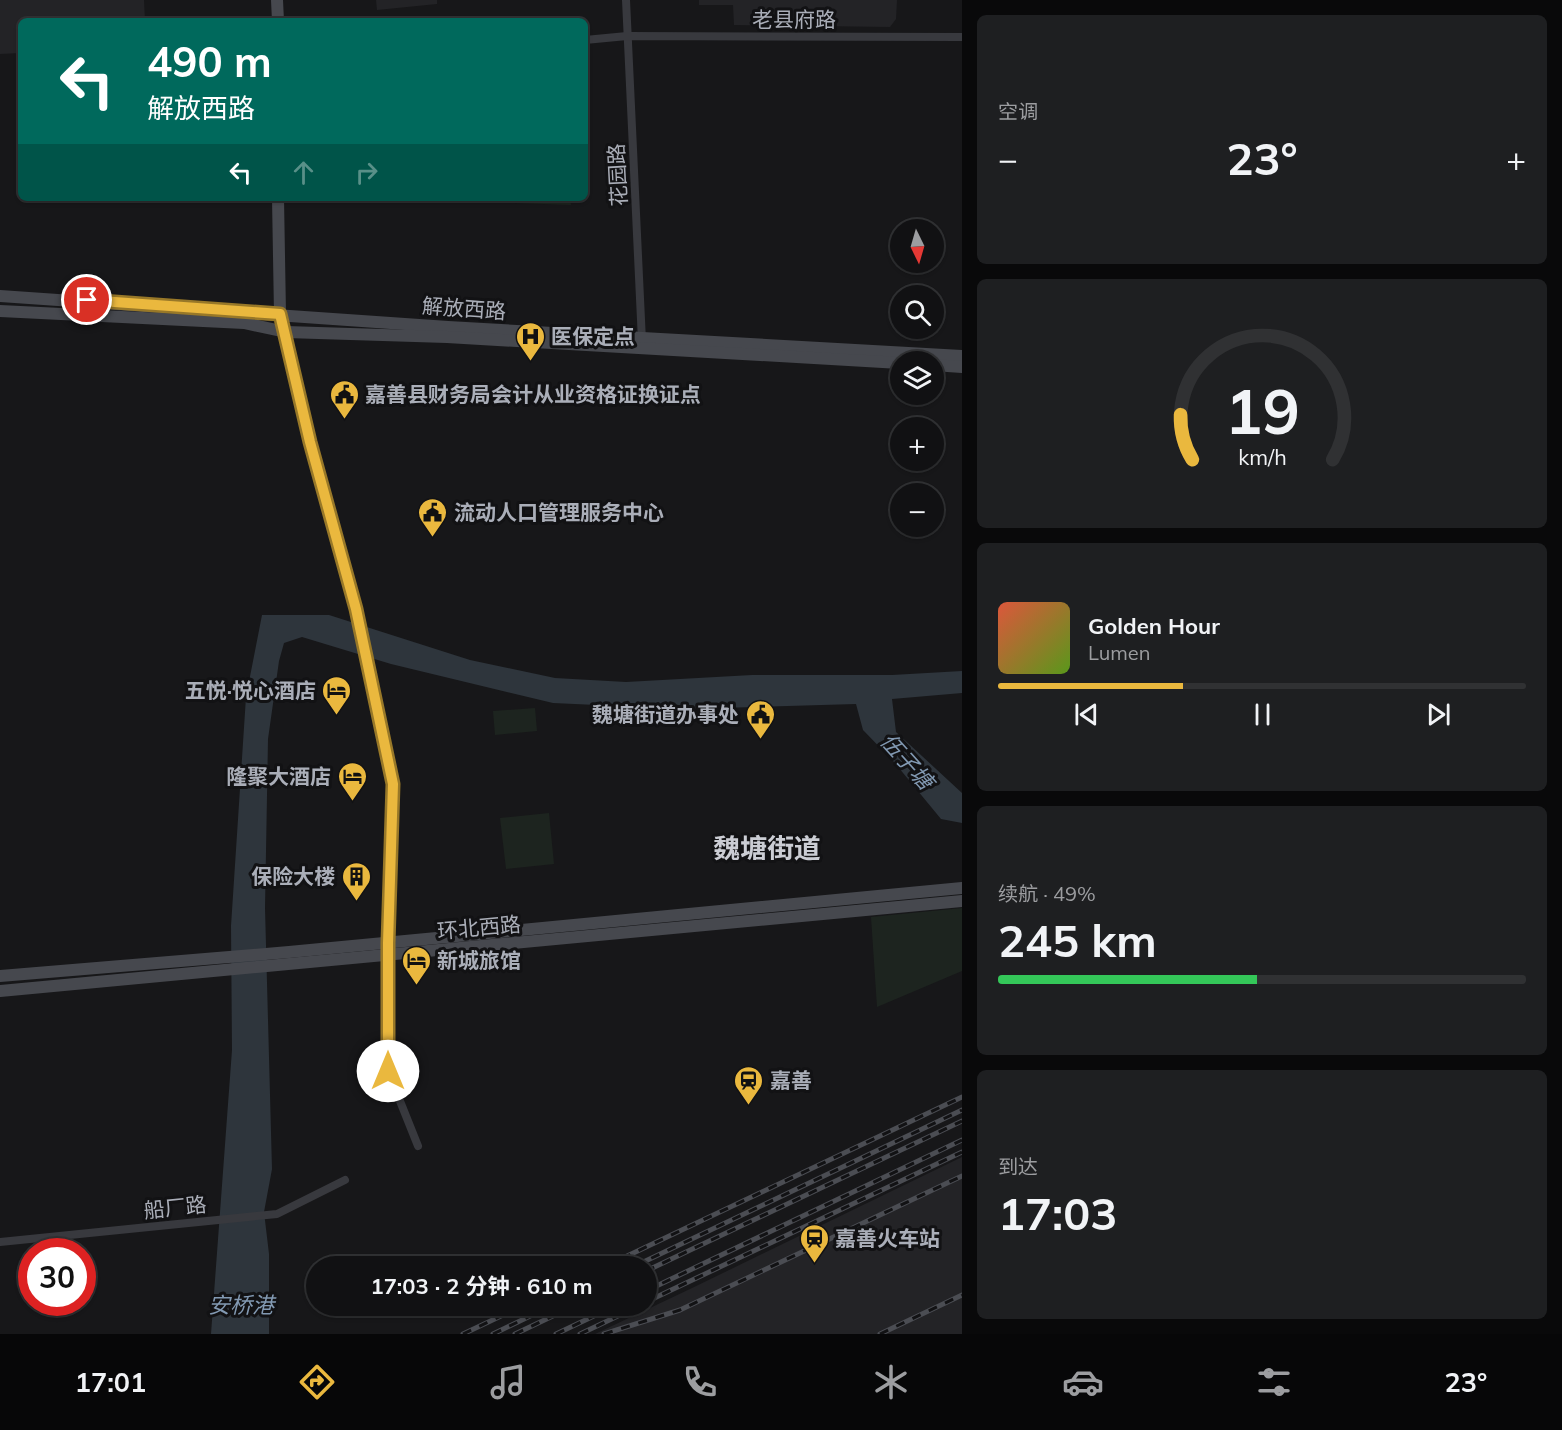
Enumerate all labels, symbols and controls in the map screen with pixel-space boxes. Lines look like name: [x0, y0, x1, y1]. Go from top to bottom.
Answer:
street label: 老县府路: [752, 6, 836, 32]
text: 490 m: [147, 35, 272, 88]
icon: left: [48, 42, 126, 120]
text: 解放西路: [147, 91, 255, 125]
text: 空调: [998, 99, 1038, 124]
text: 23°: [1226, 130, 1298, 186]
text: −: [998, 138, 1018, 179]
text: +: [1506, 138, 1526, 179]
street label: 花园路: [602, 143, 632, 207]
icon: left: [224, 156, 257, 189]
icon: ahead: [287, 156, 320, 189]
icon: right: [350, 156, 383, 189]
north arrow: [890, 219, 944, 273]
map controls: [890, 219, 944, 537]
pin: [61, 274, 112, 325]
icon: arrive: [70, 283, 103, 316]
button: search: [890, 285, 944, 339]
street label: 解放西路: [421, 292, 507, 324]
hospital icon: 医保定点: [514, 320, 546, 362]
place label: 医保定点: [551, 323, 635, 349]
button: layers: [890, 351, 944, 405]
text: 19: [1225, 371, 1299, 450]
public building icon: 嘉善县财务局会计从业资格证换证点: [328, 378, 360, 420]
place label: 嘉善县财务局会计从业资格证换证点: [365, 381, 701, 407]
button: +: [890, 417, 944, 471]
text: km/h: [1238, 444, 1286, 471]
button: −: [890, 483, 944, 537]
public building icon: 流动人口管理服务中心: [417, 496, 449, 538]
place label: 流动人口管理服务中心: [454, 499, 664, 525]
text: Golden Hour: [1088, 612, 1220, 640]
text: Lumen: [1088, 640, 1150, 665]
hotel icon: 五悦·悦心酒店: [321, 674, 353, 716]
place label: 五悦·悦心酒店: [185, 677, 316, 703]
public building icon: 魏塘街道办事处: [744, 698, 776, 740]
icon: previous: [1070, 698, 1103, 731]
icon: pause: [1246, 698, 1279, 731]
icon: next: [1422, 698, 1455, 731]
place label: 魏塘街道办事处: [592, 701, 739, 727]
water label: 伍子塘: [875, 727, 942, 798]
hotel icon: 隆聚大酒店: [336, 760, 368, 802]
place label: 隆聚大酒店: [226, 763, 331, 789]
district label: 魏塘街道: [713, 831, 821, 865]
building icon: 保险大楼: [340, 860, 372, 902]
place label: 保险大楼: [251, 863, 335, 889]
text: 续航 · 49%: [998, 881, 1096, 906]
street label: 环北西路: [436, 910, 522, 944]
text: 245 km: [998, 912, 1157, 968]
hotel icon: 新城旅馆: [400, 944, 432, 986]
place label: 新城旅馆: [437, 947, 521, 973]
position arrow: [356, 1039, 420, 1103]
station icon: 嘉善: [733, 1064, 765, 1106]
place label: 嘉善: [770, 1067, 812, 1093]
text: 到达: [998, 1154, 1038, 1179]
text: 17:03: [998, 1185, 1117, 1241]
street label: 船厂路: [142, 1191, 208, 1223]
station icon: 嘉善火车站: [798, 1222, 830, 1264]
place label: 嘉善火车站: [835, 1225, 940, 1251]
speed limit sign: 30: [18, 1238, 96, 1316]
text: 17:03 · 2 分钟 · 610 m: [370, 1272, 593, 1300]
water label: 安桥港: [208, 1291, 277, 1319]
icon: directions: [296, 1361, 338, 1403]
icon: music: [487, 1361, 529, 1403]
icon: phone: [679, 1361, 721, 1403]
icon: climate: [870, 1361, 912, 1403]
icon: car: [1062, 1361, 1104, 1403]
icon: filters: [1253, 1361, 1295, 1403]
text: 17:01: [75, 1365, 146, 1399]
text: 23°: [1445, 1365, 1487, 1399]

